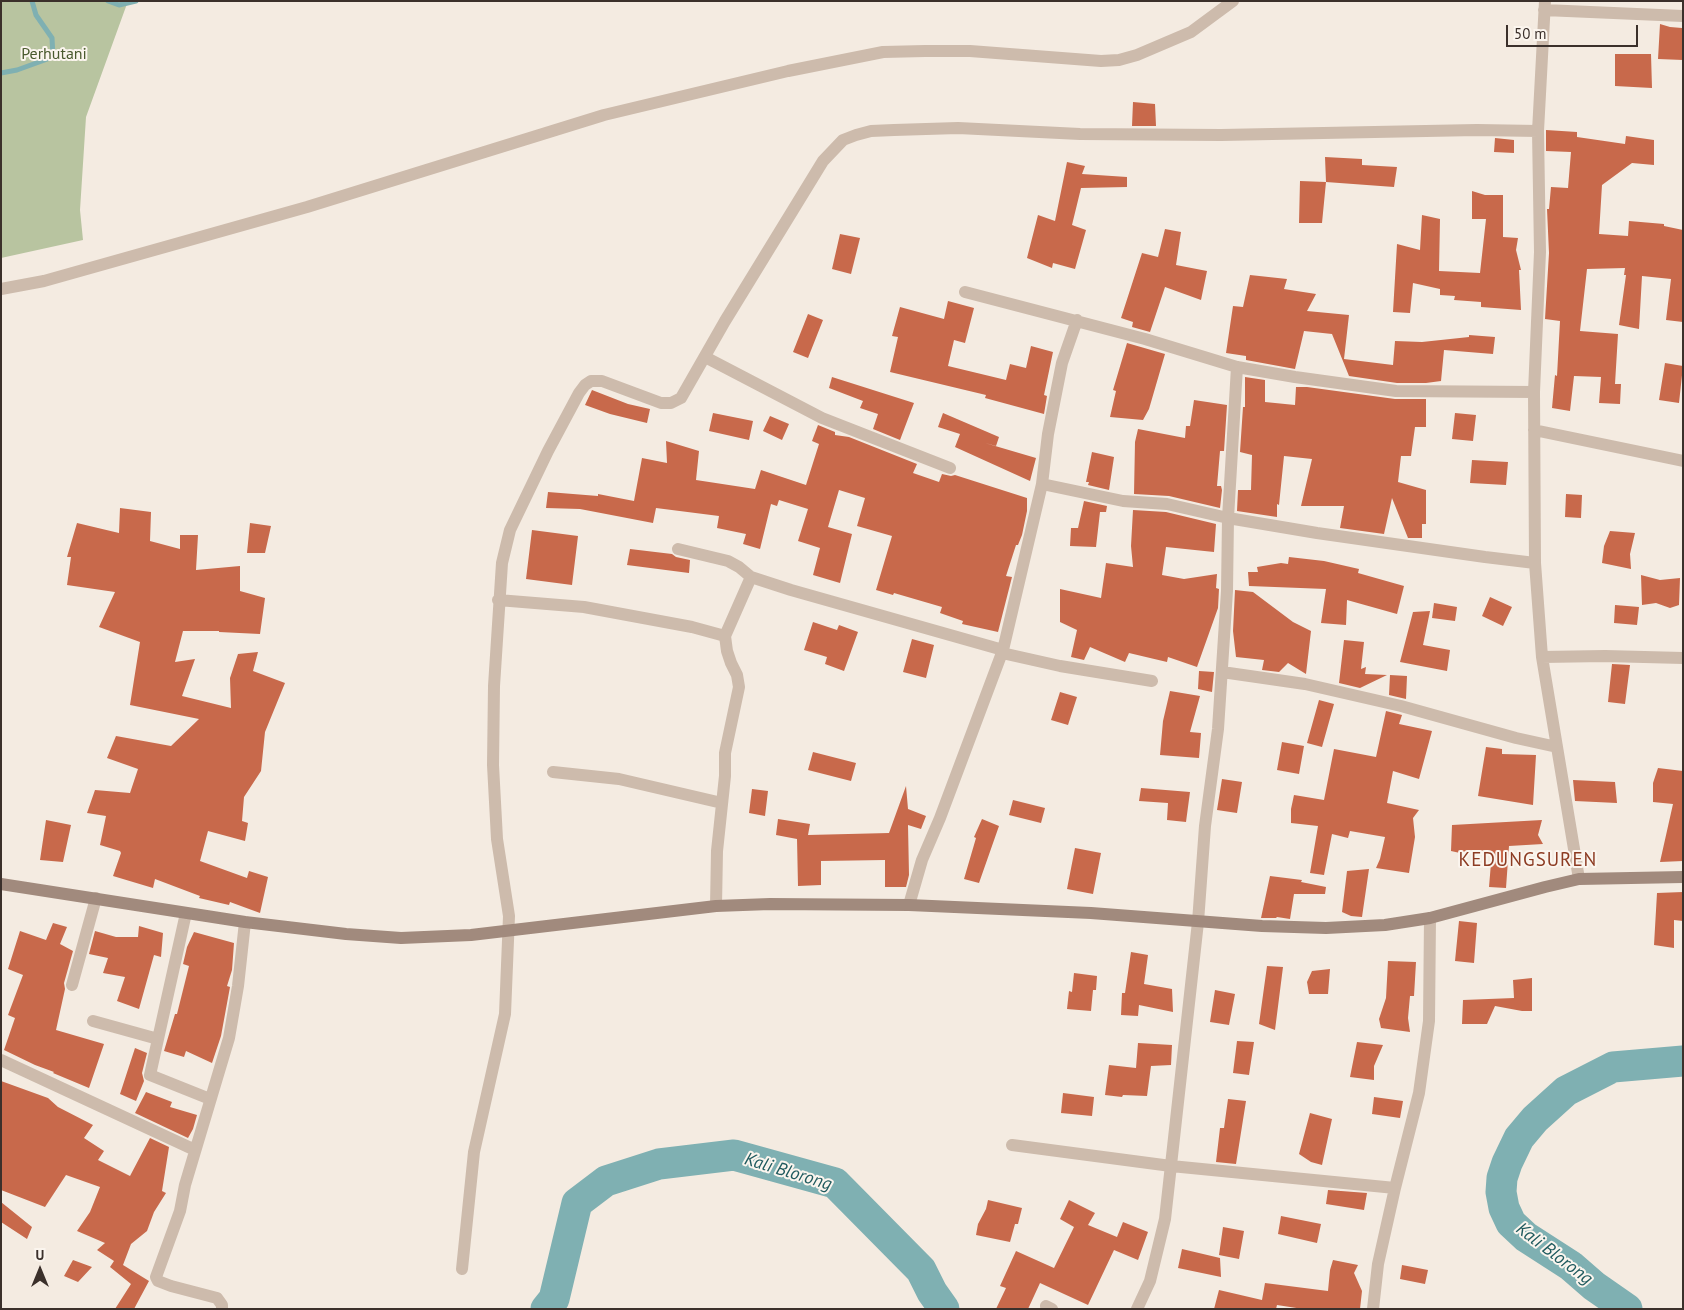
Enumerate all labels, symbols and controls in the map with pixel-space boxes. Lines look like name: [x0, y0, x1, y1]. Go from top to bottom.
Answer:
scale bar: [1509, 15, 1642, 47]
text: 50 m: [1514, 24, 1547, 43]
park label: Perhutani: [21, 44, 87, 64]
district label: KEDUNGSUREN: [1457, 850, 1599, 872]
water label: Kali Blorong: [742, 1148, 834, 1196]
water label: Kali Blorong: [1511, 1218, 1597, 1290]
north arrow: [15, 1245, 65, 1295]
text: U: [36, 1246, 44, 1264]

